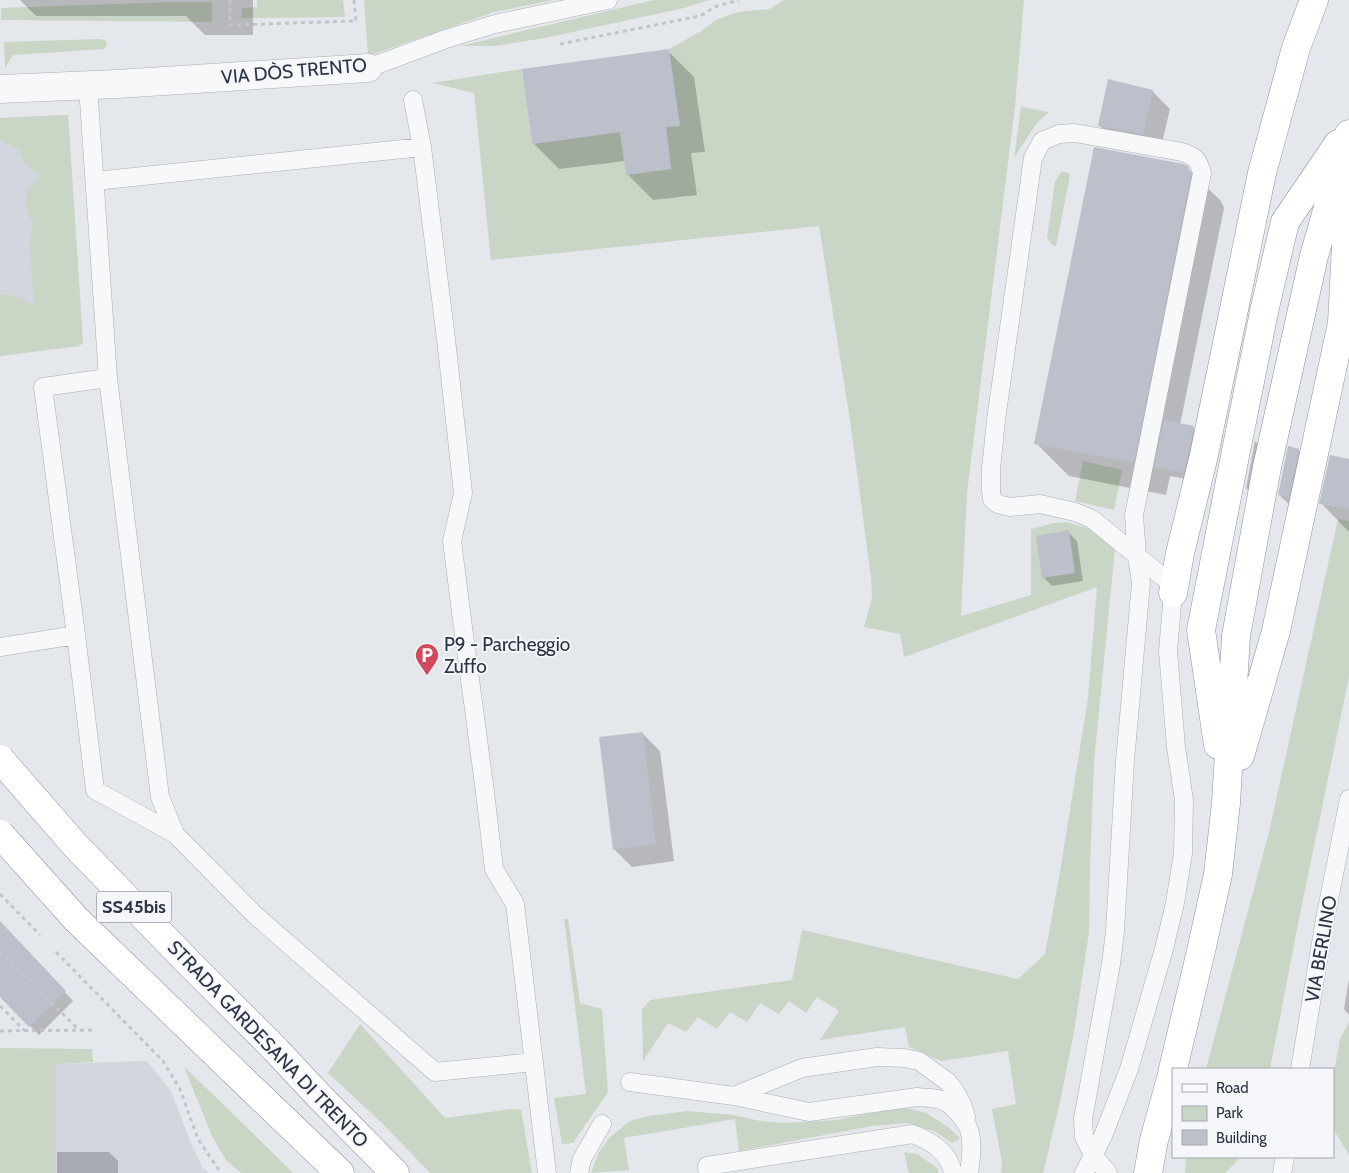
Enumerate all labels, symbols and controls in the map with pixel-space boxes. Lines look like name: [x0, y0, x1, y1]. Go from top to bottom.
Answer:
street label: VIA DÒS TRENTO: [220, 52, 368, 89]
place label: P9 - Parcheggio Zuffo: [444, 633, 570, 678]
parking icon: P9 - Parcheggio Zuffo: [414, 642, 440, 676]
road number: SS45bis: [96, 892, 172, 922]
street label: VIA BERLINO: [1300, 894, 1342, 1004]
street label: STRADA GARDESANA DI TRENTO: [163, 936, 373, 1152]
legend: [1172, 1068, 1334, 1158]
text: Road: [1216, 1079, 1249, 1097]
text: Park: [1216, 1104, 1243, 1122]
text: Building: [1216, 1129, 1267, 1147]

